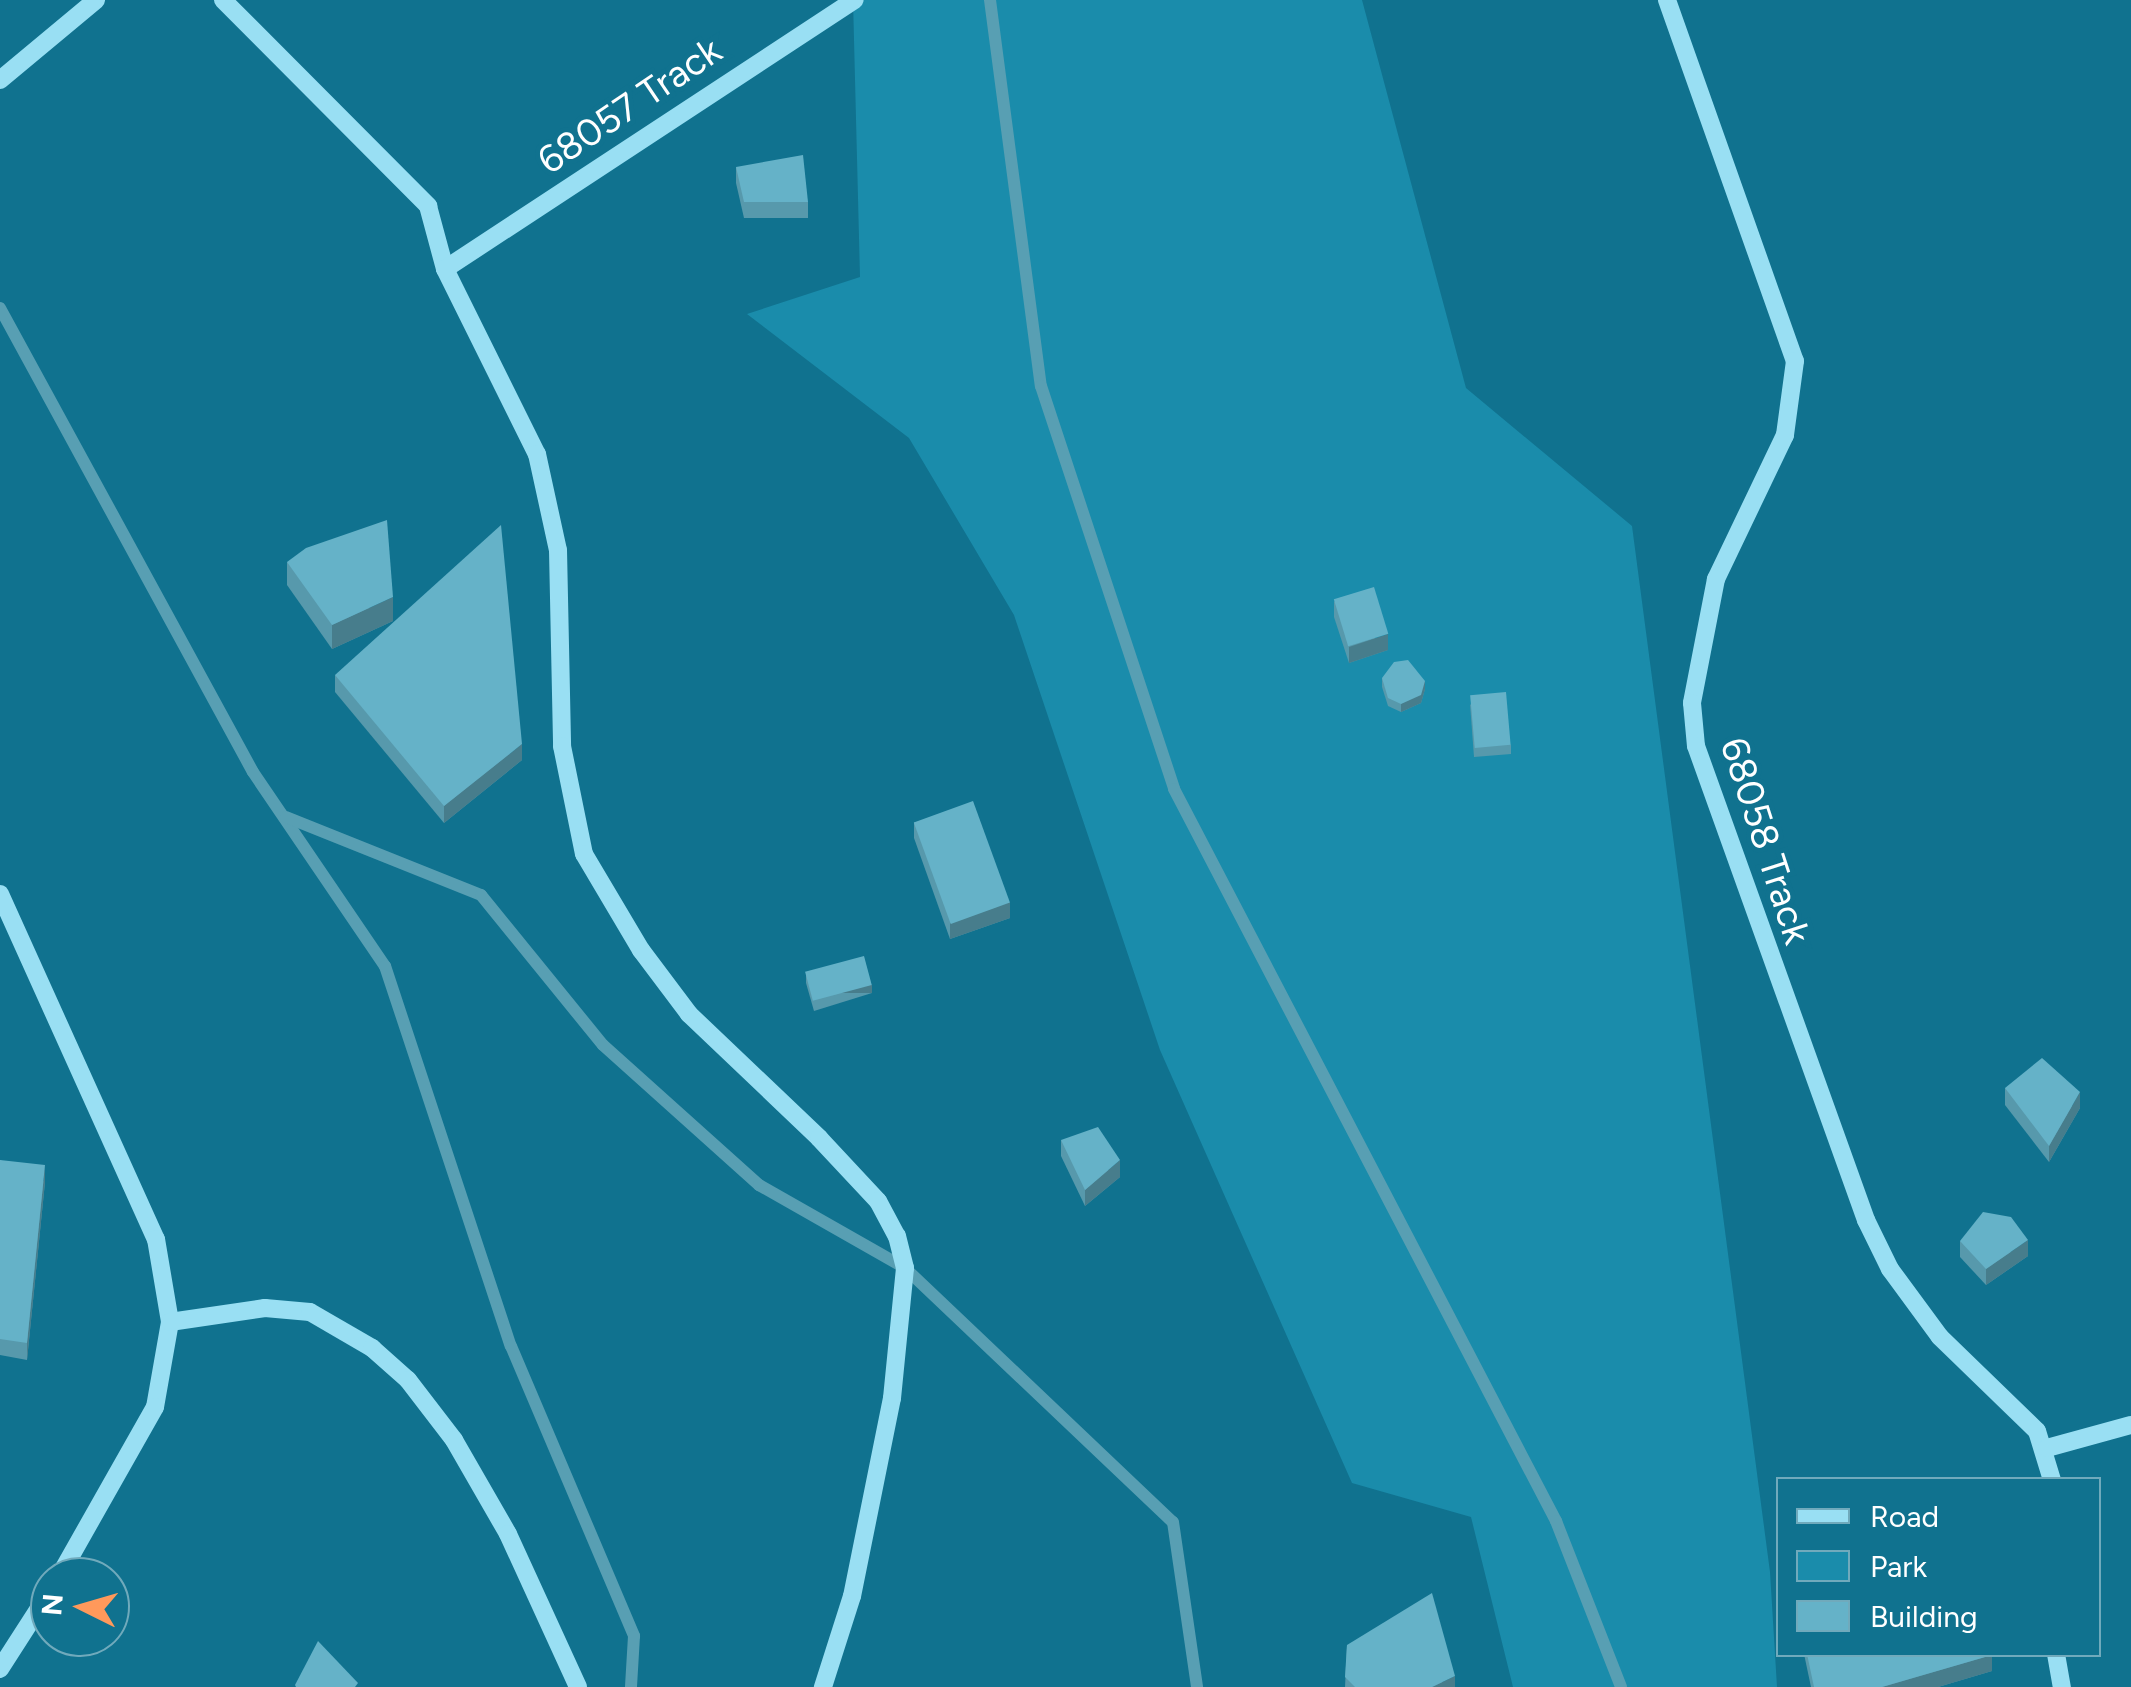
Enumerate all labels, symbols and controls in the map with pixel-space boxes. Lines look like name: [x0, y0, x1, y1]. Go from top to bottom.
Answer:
street label: 68057 Track: [530, 28, 730, 184]
street label: 68058 Track: [1710, 732, 1820, 950]
legend: [1776, 1477, 2101, 1657]
text: Road: [1870, 1498, 1939, 1535]
text: Park: [1870, 1548, 1927, 1585]
north arrow: [30, 1557, 130, 1657]
text: N: [34, 1592, 70, 1617]
text: Building: [1870, 1598, 1978, 1635]

